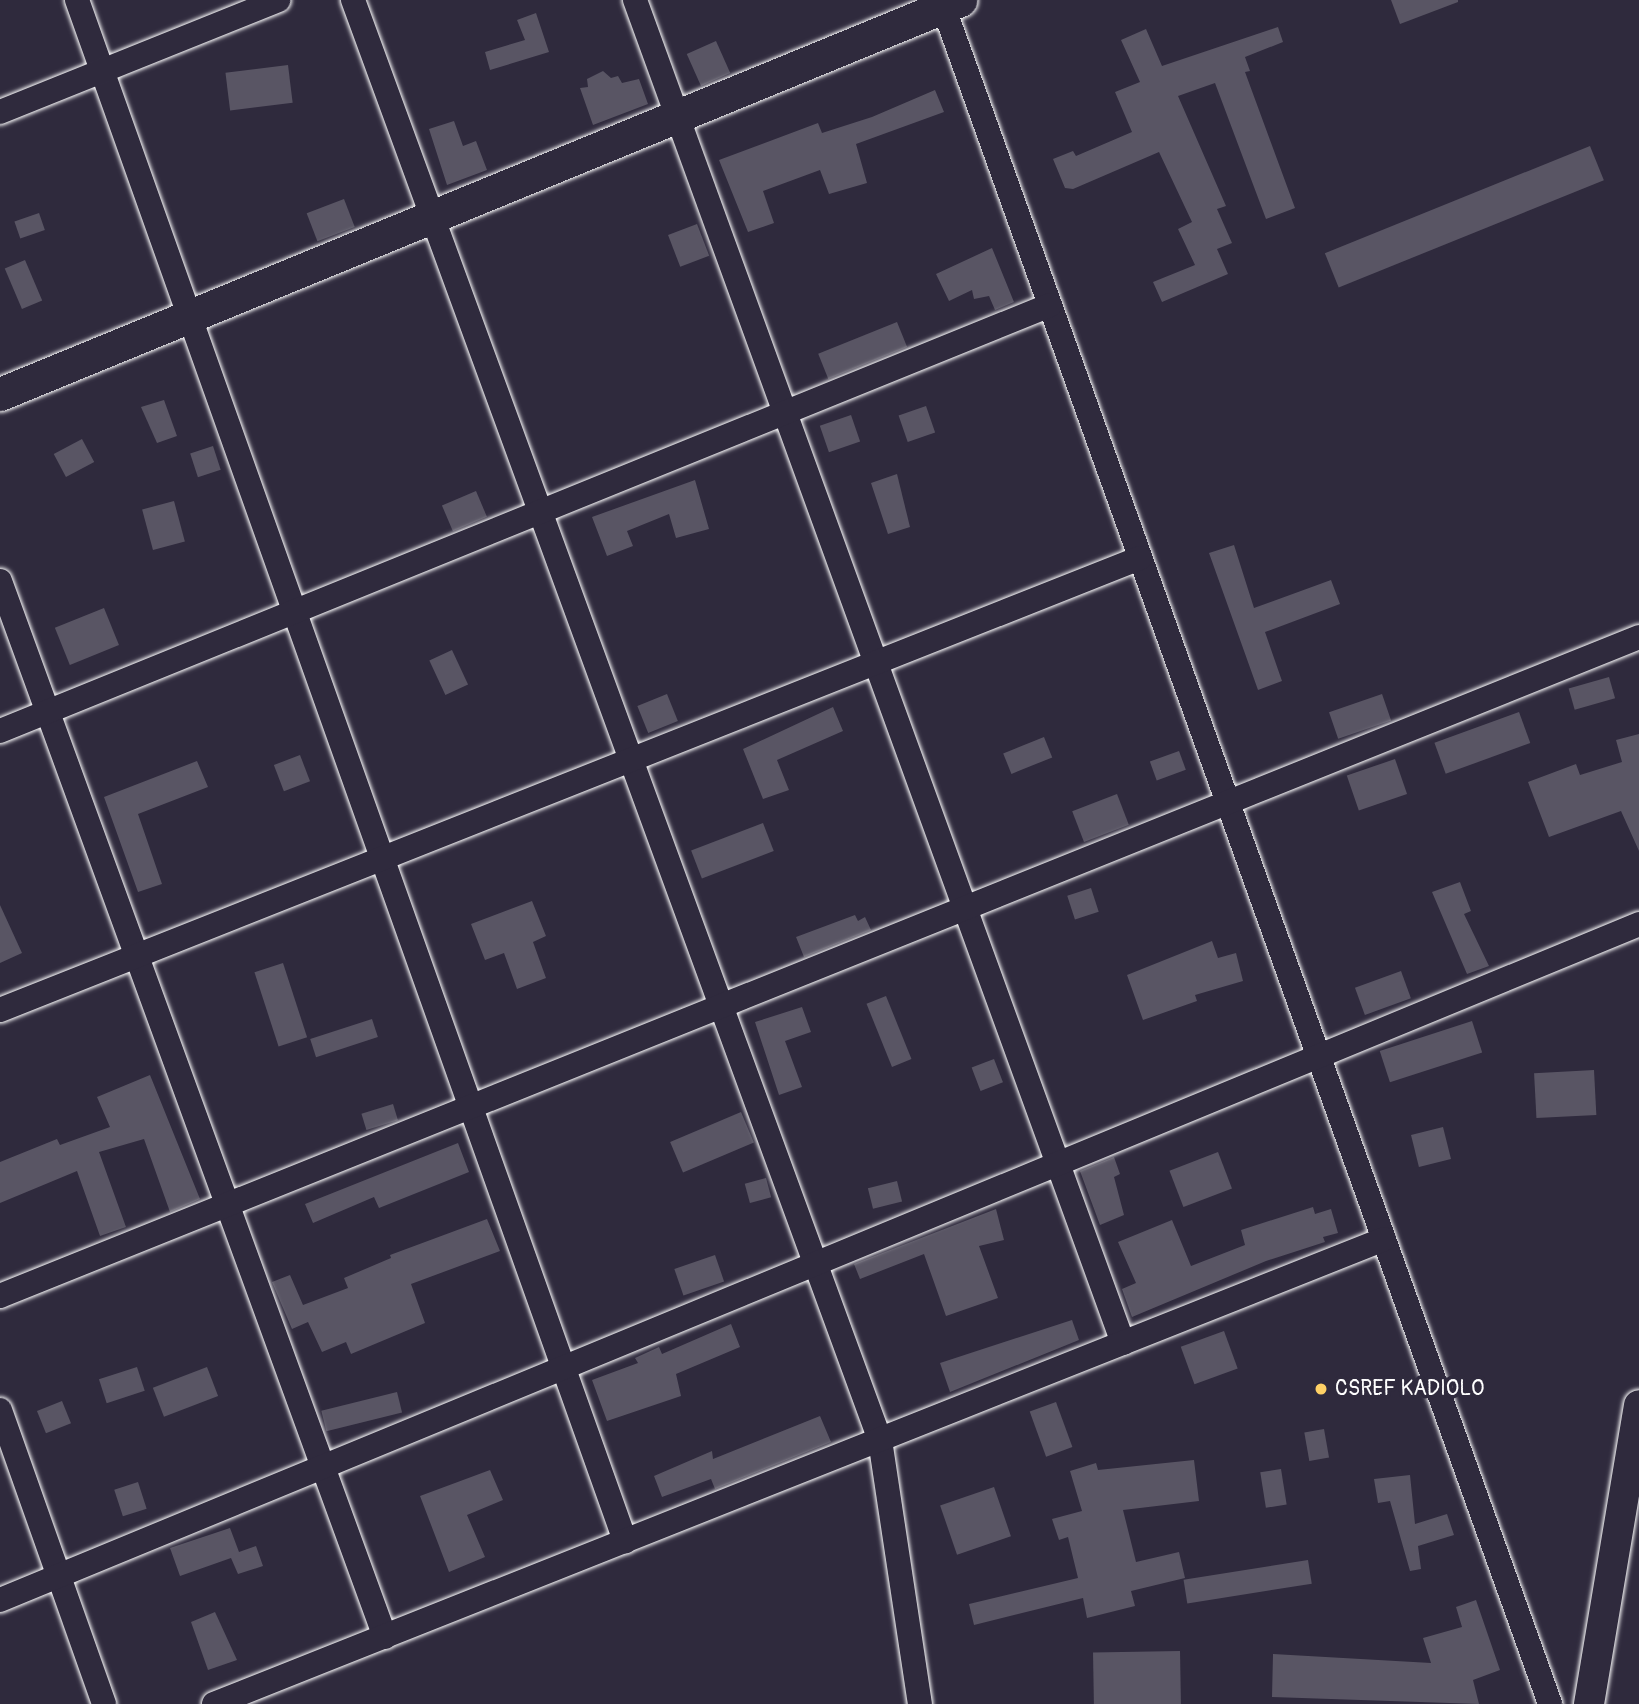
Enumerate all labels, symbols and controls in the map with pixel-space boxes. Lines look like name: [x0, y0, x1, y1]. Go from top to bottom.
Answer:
place label: CSREF KADIOLO: [1335, 1376, 1484, 1402]
marker: CSREF KADIOLO: [1313, 1381, 1329, 1397]

